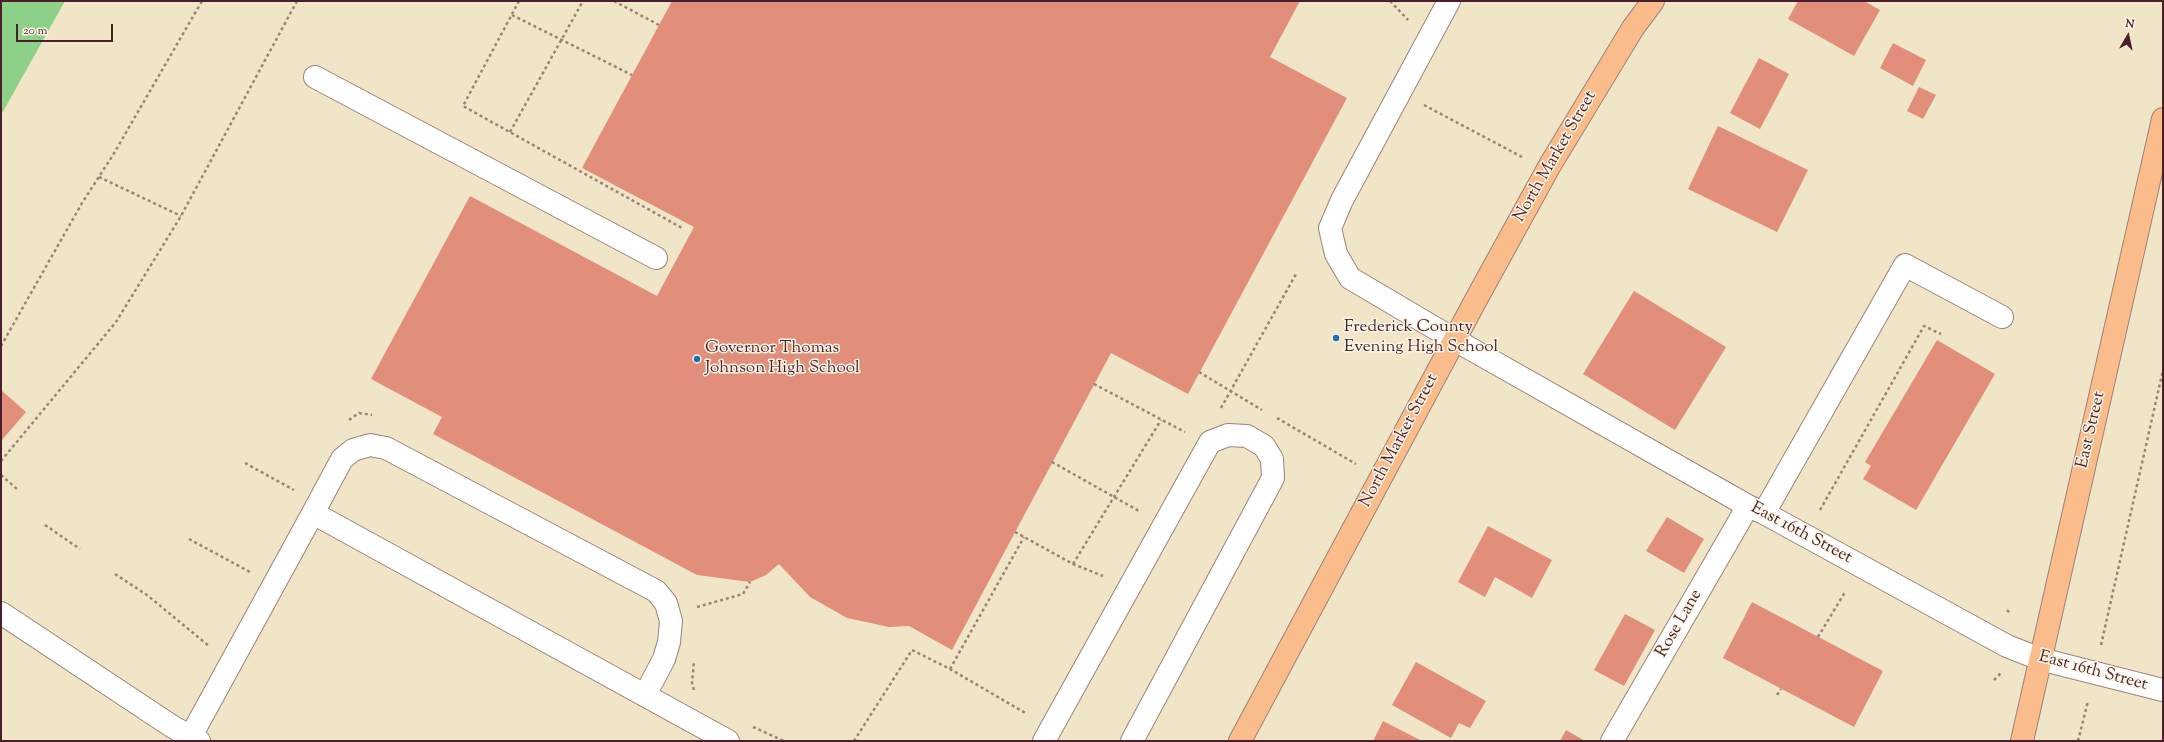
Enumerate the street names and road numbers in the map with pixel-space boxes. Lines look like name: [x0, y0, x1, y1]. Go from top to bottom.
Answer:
street label: North Market Street: [1510, 88, 1602, 226]
street label: North Market Street: [1356, 371, 1444, 511]
street label: East Street: [2073, 390, 2111, 470]
street label: East 16th Street: [1747, 499, 1855, 569]
street label: Rose Lane: [1652, 586, 1708, 662]
street label: East 16th Street: [2036, 648, 2150, 696]

